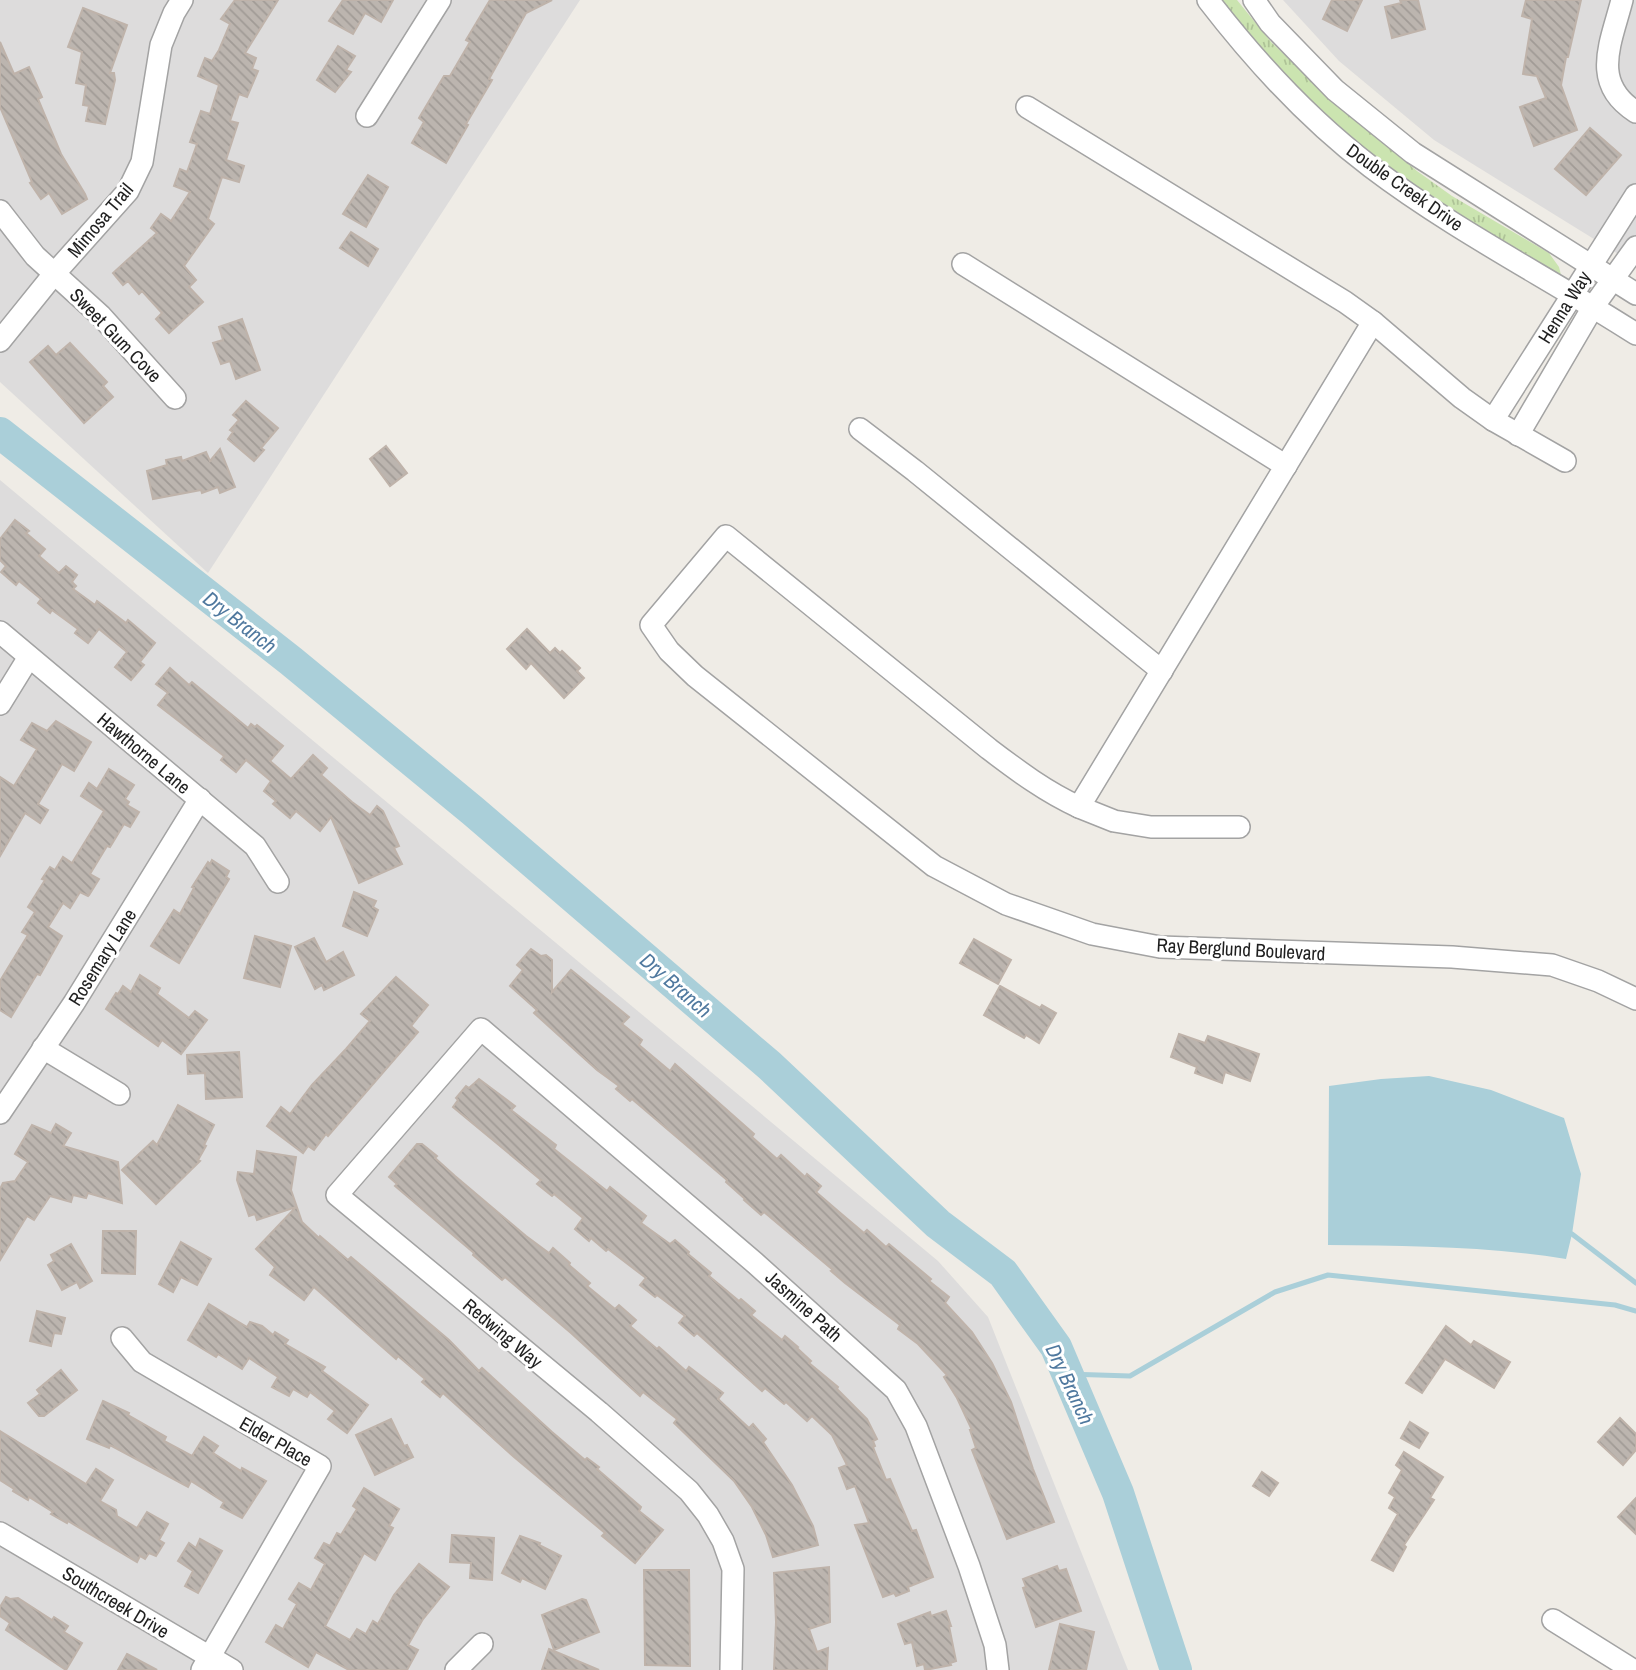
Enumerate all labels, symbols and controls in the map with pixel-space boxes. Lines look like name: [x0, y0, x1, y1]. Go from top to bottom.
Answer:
street label: Double Creek Drive: [1342, 137, 1468, 237]
street label: Mimosa Trail: [61, 177, 139, 263]
street label: Henna Way: [1532, 266, 1597, 348]
street label: Sweet Gum Cove: [64, 282, 168, 388]
water label: Dry Branch: [197, 584, 283, 660]
street label: Hawthorne Lane: [92, 706, 196, 800]
street label: Rosemary Lane: [62, 903, 142, 1011]
street label: Ray Berglund Boulevard: [1156, 932, 1326, 966]
water label: Dry Branch: [634, 946, 718, 1024]
street label: Jasmine Path: [760, 1264, 848, 1348]
street label: Redwing Way: [458, 1292, 548, 1374]
water label: Dry Branch: [1039, 1339, 1101, 1429]
street label: Elder Place: [235, 1410, 317, 1472]
street label: Southcreek Drive: [58, 1560, 174, 1644]

